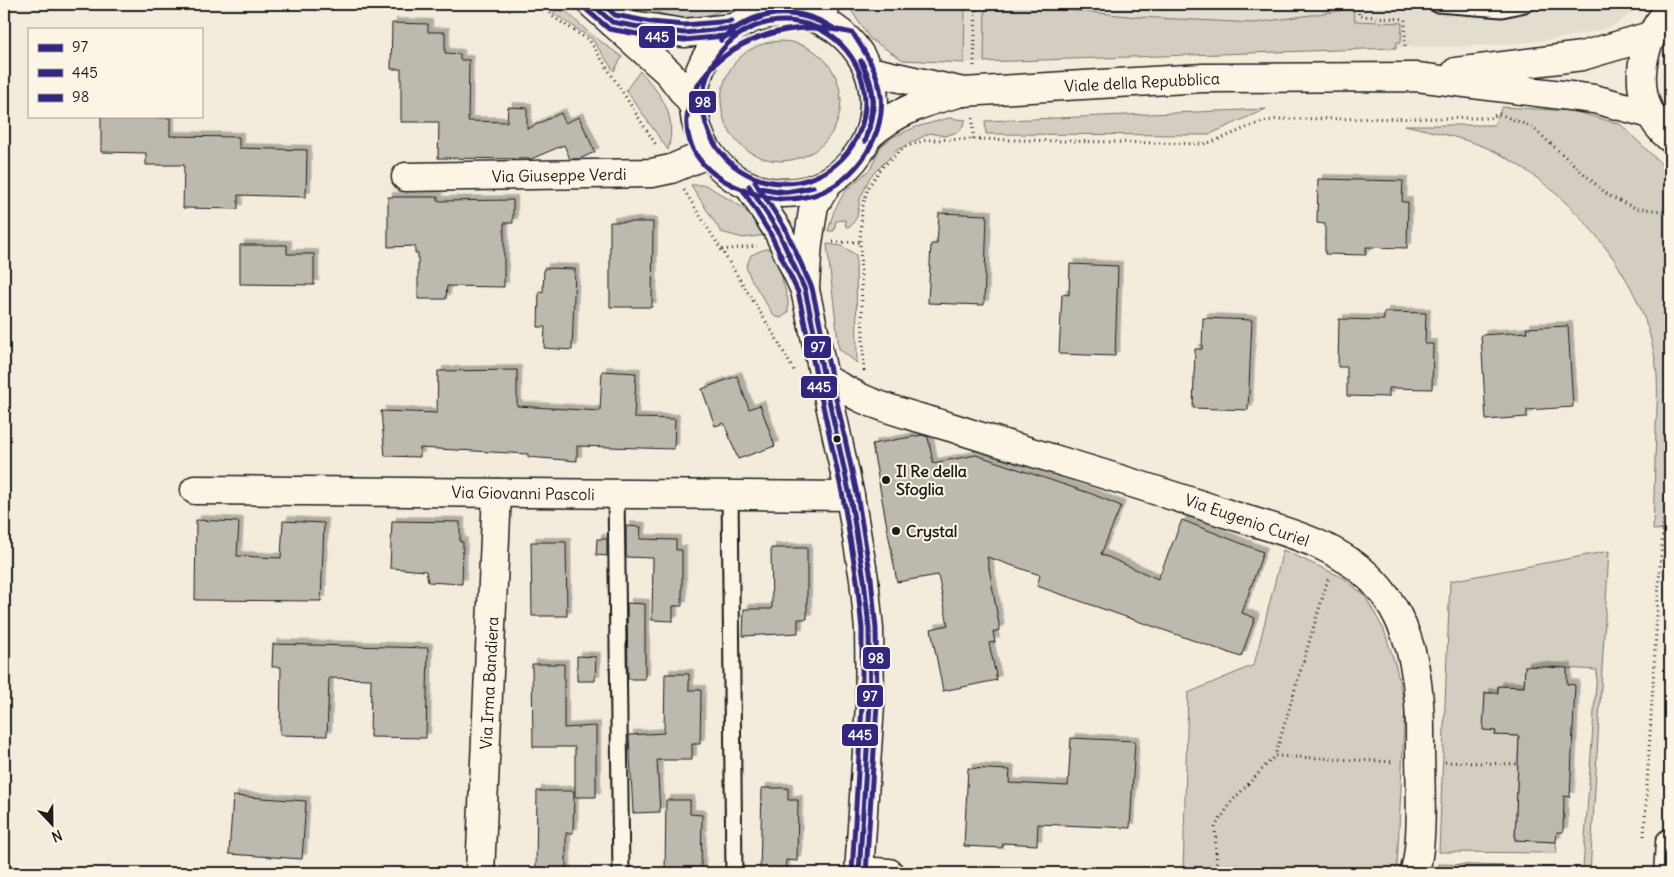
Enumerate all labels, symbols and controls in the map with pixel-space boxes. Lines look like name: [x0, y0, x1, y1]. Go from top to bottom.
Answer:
line badge: 445: [638, 25, 676, 49]
legend: [28, 28, 202, 118]
text: 445: [645, 28, 669, 46]
text: 97: [72, 37, 88, 56]
text: 445: [72, 63, 98, 82]
street label: Viale della Repubblica: [1064, 68, 1220, 96]
text: 98: [72, 87, 89, 106]
line badge: 98: [688, 90, 717, 114]
text: 98: [695, 93, 711, 111]
street label: Via Giuseppe Verdi: [491, 164, 627, 186]
line badge: 97: [803, 335, 832, 359]
text: 97: [811, 338, 826, 356]
line badge: 445: [800, 375, 838, 399]
text: 445: [807, 378, 831, 396]
unlabelled marker: [832, 434, 842, 444]
place label: Il Re della Sfoglia: [896, 461, 967, 500]
marker: Il Re della Sfoglia: [880, 474, 892, 486]
street label: Via Giovanni Pascoli: [451, 482, 595, 504]
street label: Via Eugenio Curiel: [1182, 489, 1312, 551]
place label: Crystal: [906, 521, 957, 542]
marker: Crystal: [890, 525, 902, 537]
street label: Via Irma Bandiera: [476, 616, 502, 750]
line badge: 98: [862, 646, 891, 670]
text: 98: [868, 649, 884, 667]
line badge: 97: [856, 684, 884, 708]
text: 97: [863, 687, 878, 705]
line badge: 445: [841, 723, 879, 747]
text: 445: [848, 726, 872, 744]
north arrow: [28, 800, 78, 850]
text: N: [49, 826, 65, 846]

